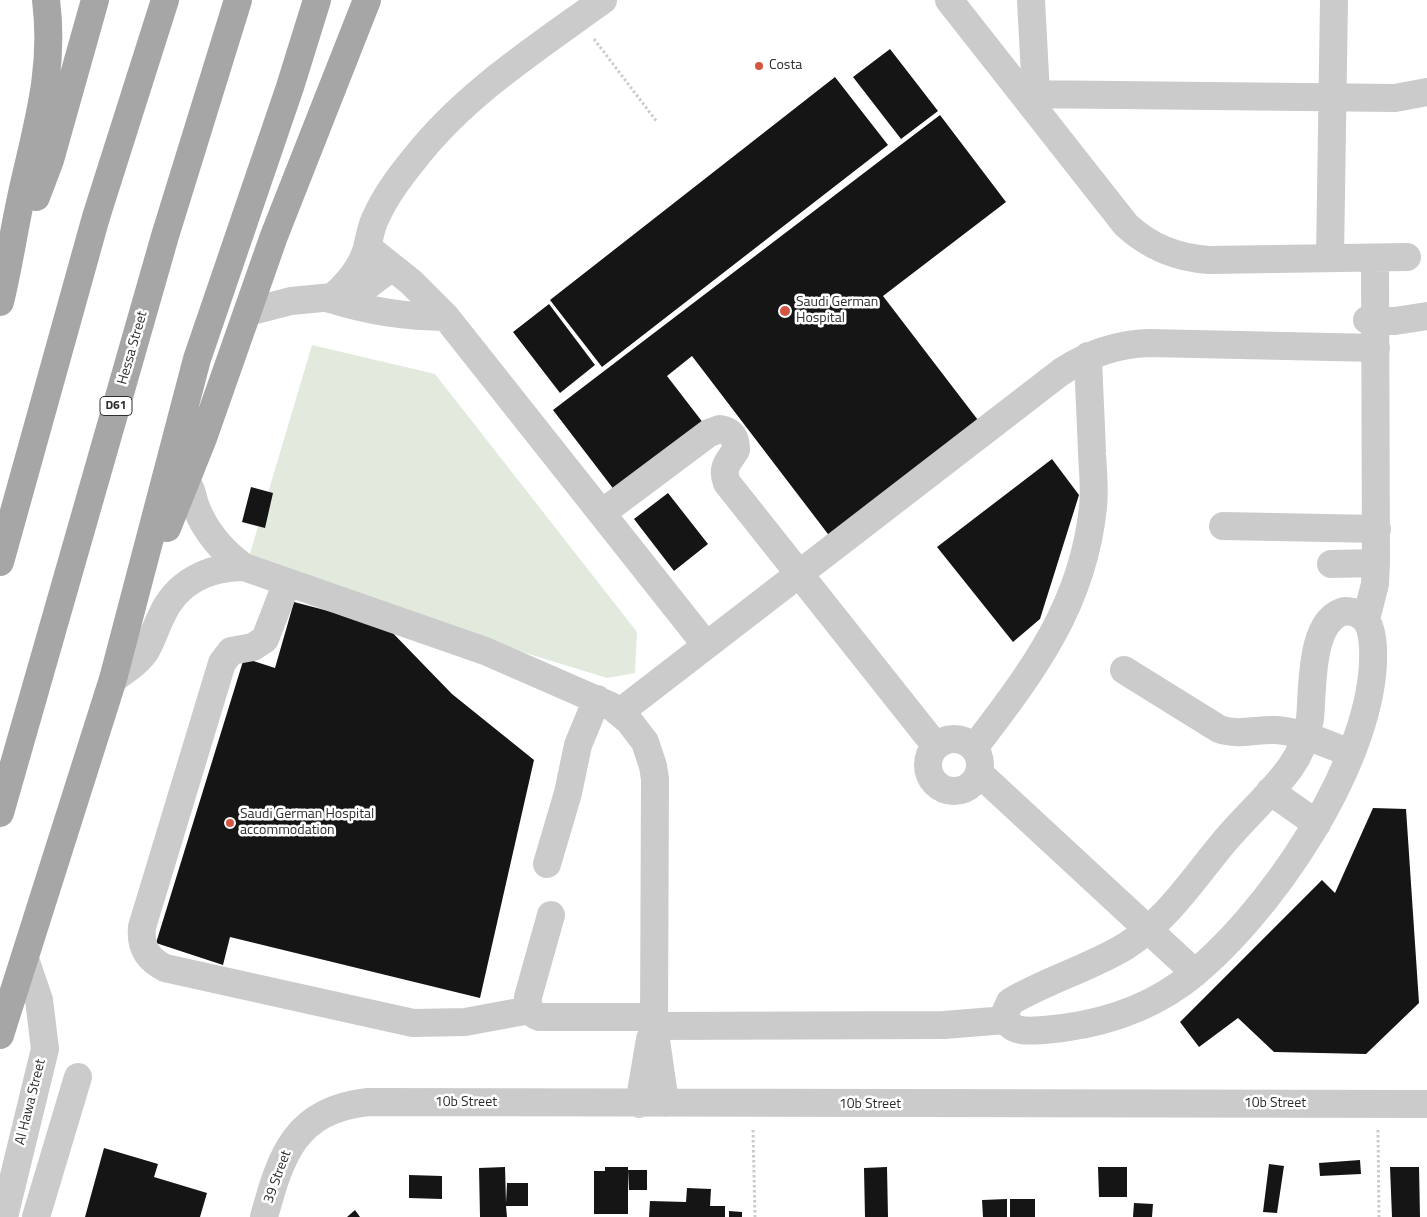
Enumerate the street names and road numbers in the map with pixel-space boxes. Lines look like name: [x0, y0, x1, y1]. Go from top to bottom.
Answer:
street label: Hessa Street: [114, 309, 152, 387]
road number: D61: [100, 396, 132, 416]
street label: Al Hawa Street: [12, 1057, 50, 1147]
street label: 10b Street: [435, 1095, 497, 1111]
street label: 10b Street: [1244, 1096, 1306, 1112]
street label: 10b Street: [839, 1097, 901, 1113]
street label: 39 Street: [261, 1148, 295, 1206]

